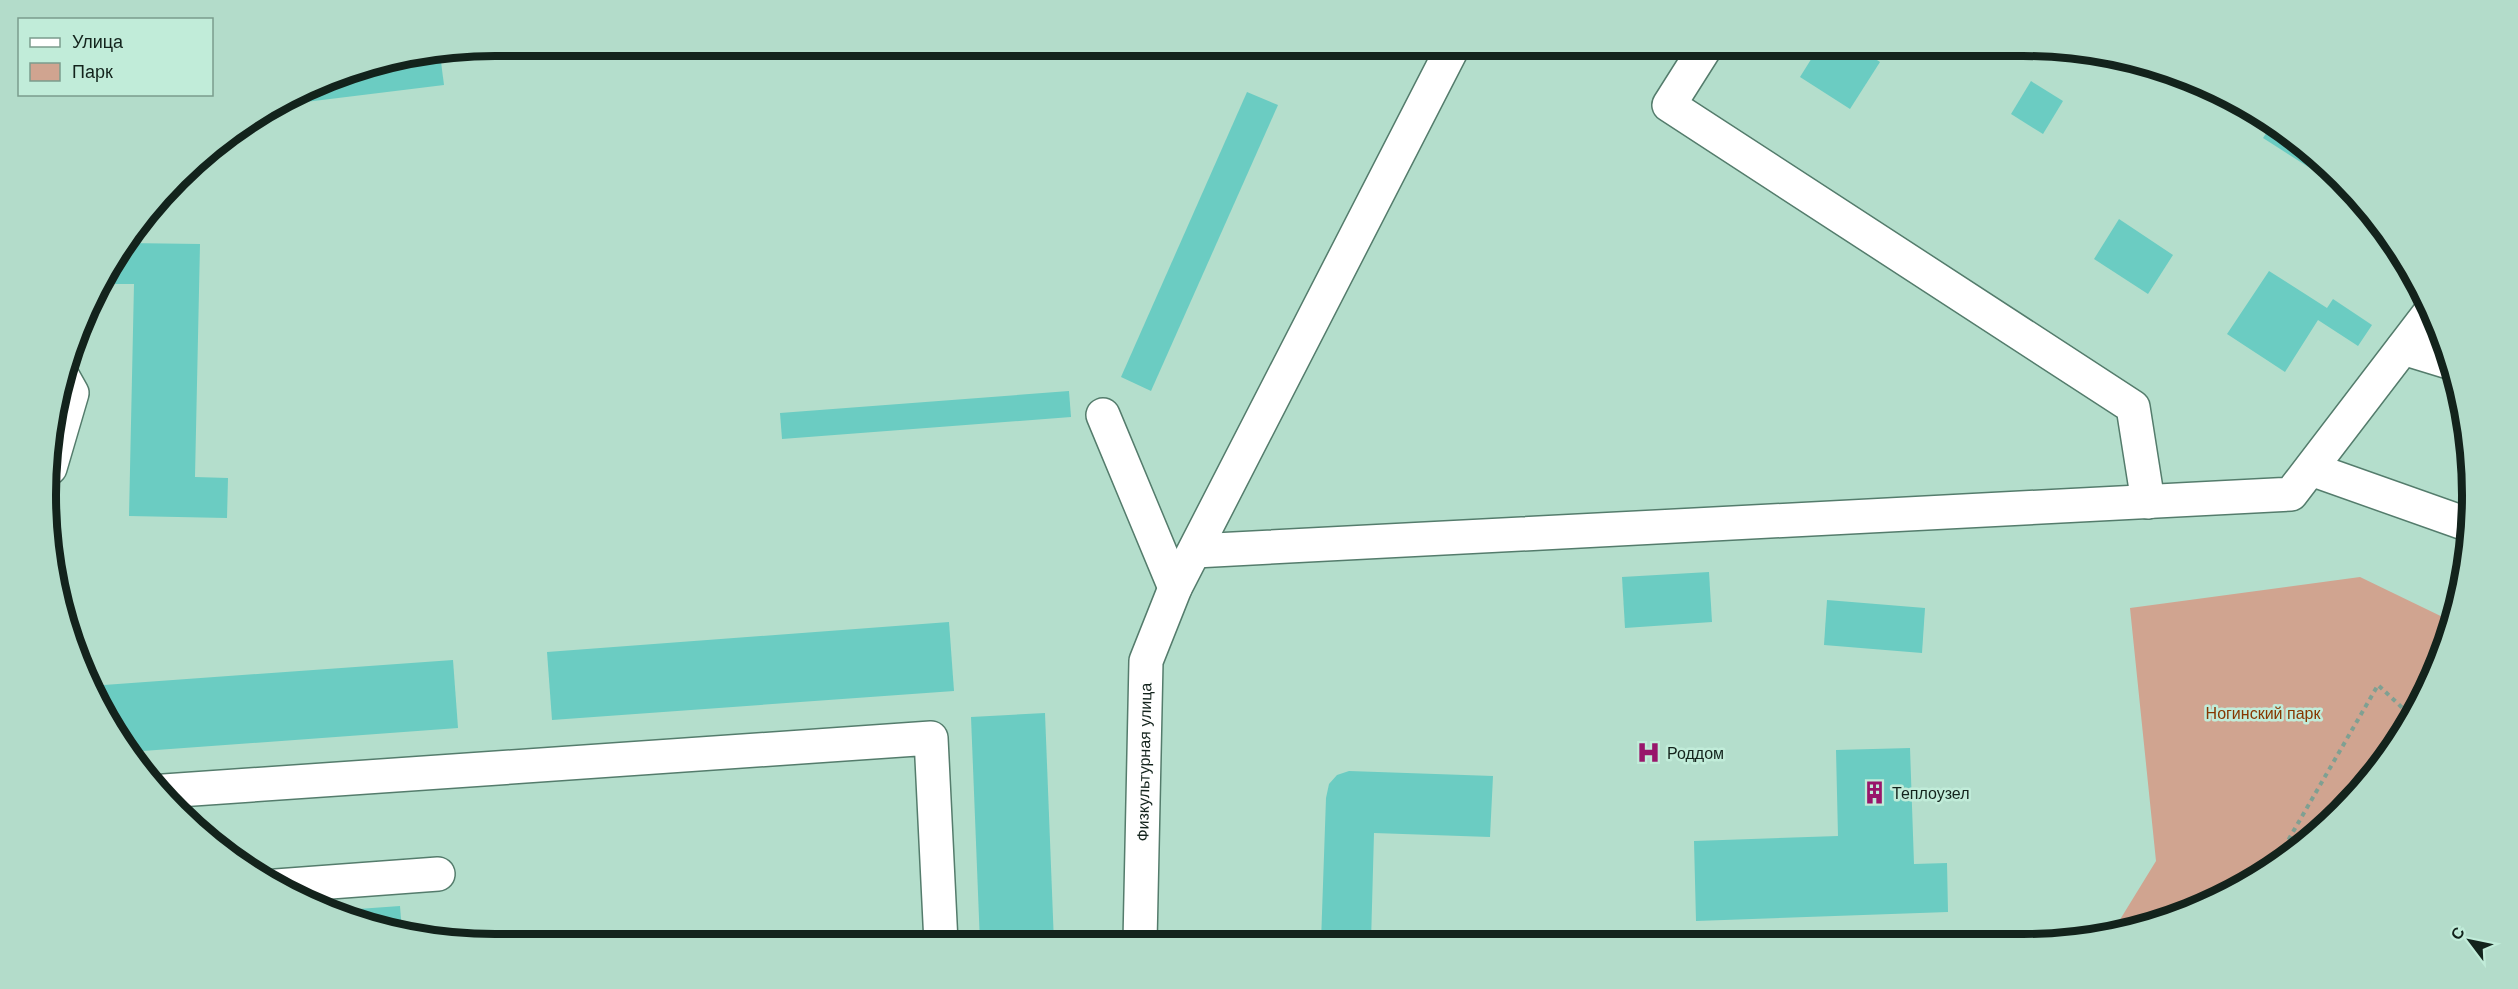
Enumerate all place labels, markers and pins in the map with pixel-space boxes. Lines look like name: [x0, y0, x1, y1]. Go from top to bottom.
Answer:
hospital icon: Роддом: [1636, 740, 1662, 766]
place label: Роддом: [1667, 745, 1724, 762]
building icon: Теплоузел: [1861, 780, 1887, 806]
place label: Теплоузел: [1892, 785, 1970, 802]

